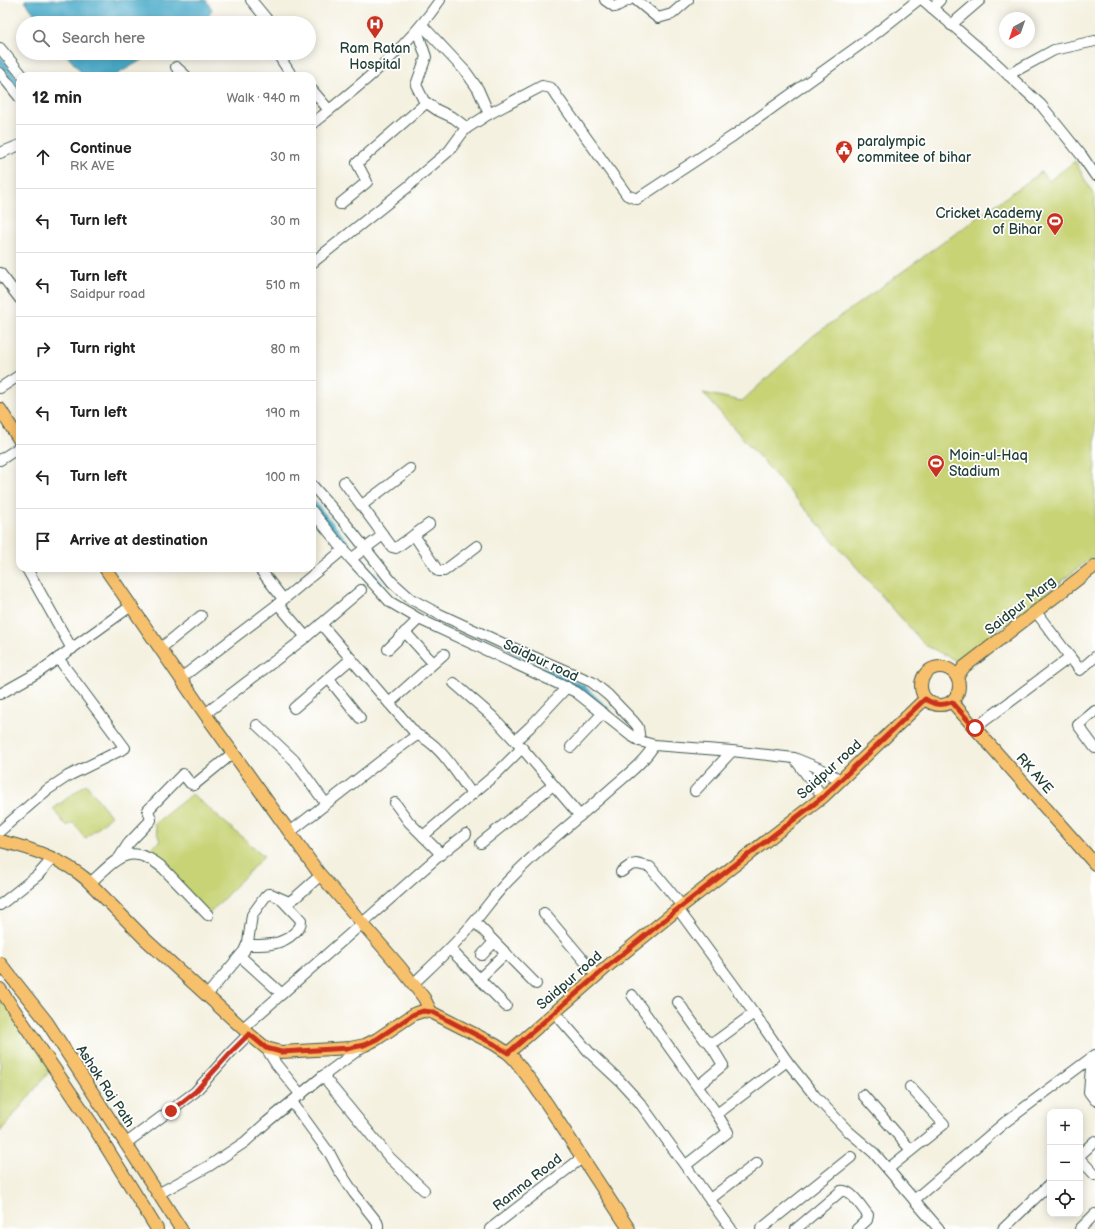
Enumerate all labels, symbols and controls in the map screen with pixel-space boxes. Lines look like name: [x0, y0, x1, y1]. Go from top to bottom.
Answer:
north arrow: [999, 12, 1035, 48]
hospital icon: Ram Ratan Hospital: [365, 14, 385, 39]
search box: [16, 16, 316, 60]
icon: search: [30, 27, 52, 49]
text: Search here: [62, 29, 145, 48]
place label: Ram Ratan Hospital: [340, 40, 411, 73]
text: 12 min: [32, 88, 82, 108]
text: Walk · 940 m: [226, 90, 300, 106]
place label: paralympic commitee of bihar: [857, 133, 972, 166]
text: Continue: [70, 139, 132, 158]
public building icon: paralympic commitee of bihar: [834, 139, 854, 164]
icon: ahead: [32, 146, 54, 168]
text: 30 m: [270, 149, 300, 165]
text: RK AVE: [70, 158, 115, 174]
place label: Cricket Academy of Bihar: [935, 205, 1043, 238]
icon: left: [32, 210, 54, 232]
text: Turn left: [70, 211, 127, 230]
sports icon: Cricket Academy of Bihar: [1045, 211, 1065, 236]
text: 30 m: [270, 213, 300, 229]
text: Turn left: [70, 267, 127, 286]
icon: left: [32, 274, 54, 296]
text: 510 m: [266, 277, 300, 293]
text: Saidpur road: [70, 286, 145, 302]
icon: right: [32, 338, 54, 360]
text: Turn right: [70, 339, 135, 358]
text: 80 m: [271, 341, 300, 357]
icon: left: [32, 402, 54, 424]
text: Turn left: [70, 403, 127, 422]
text: 190 m: [266, 405, 300, 421]
place label: Moin-ul-Haq Stadium: [949, 447, 1028, 480]
sports icon: Moin-ul-Haq Stadium: [926, 453, 946, 478]
icon: left: [32, 466, 54, 488]
text: Turn left: [70, 467, 127, 486]
text: 100 m: [265, 469, 300, 485]
icon: arrive: [32, 530, 54, 552]
text: Arrive at destination: [70, 531, 208, 550]
street label: Saidpur Marg: [982, 572, 1059, 638]
street label: Saidpur road: [500, 636, 581, 685]
route start: [966, 719, 984, 737]
street label: Saidpur road: [794, 736, 865, 803]
street label: RK AVE: [1012, 750, 1057, 797]
street label: Saidpur road: [533, 947, 605, 1013]
street label: Ashok Raj Path: [73, 1042, 139, 1131]
route end: [162, 1102, 180, 1120]
map controls: [1047, 1109, 1083, 1217]
button: +: [1047, 1109, 1083, 1145]
button: −: [1047, 1145, 1083, 1181]
street label: Ramna Road: [489, 1150, 565, 1215]
button: locate: [1047, 1181, 1083, 1217]

